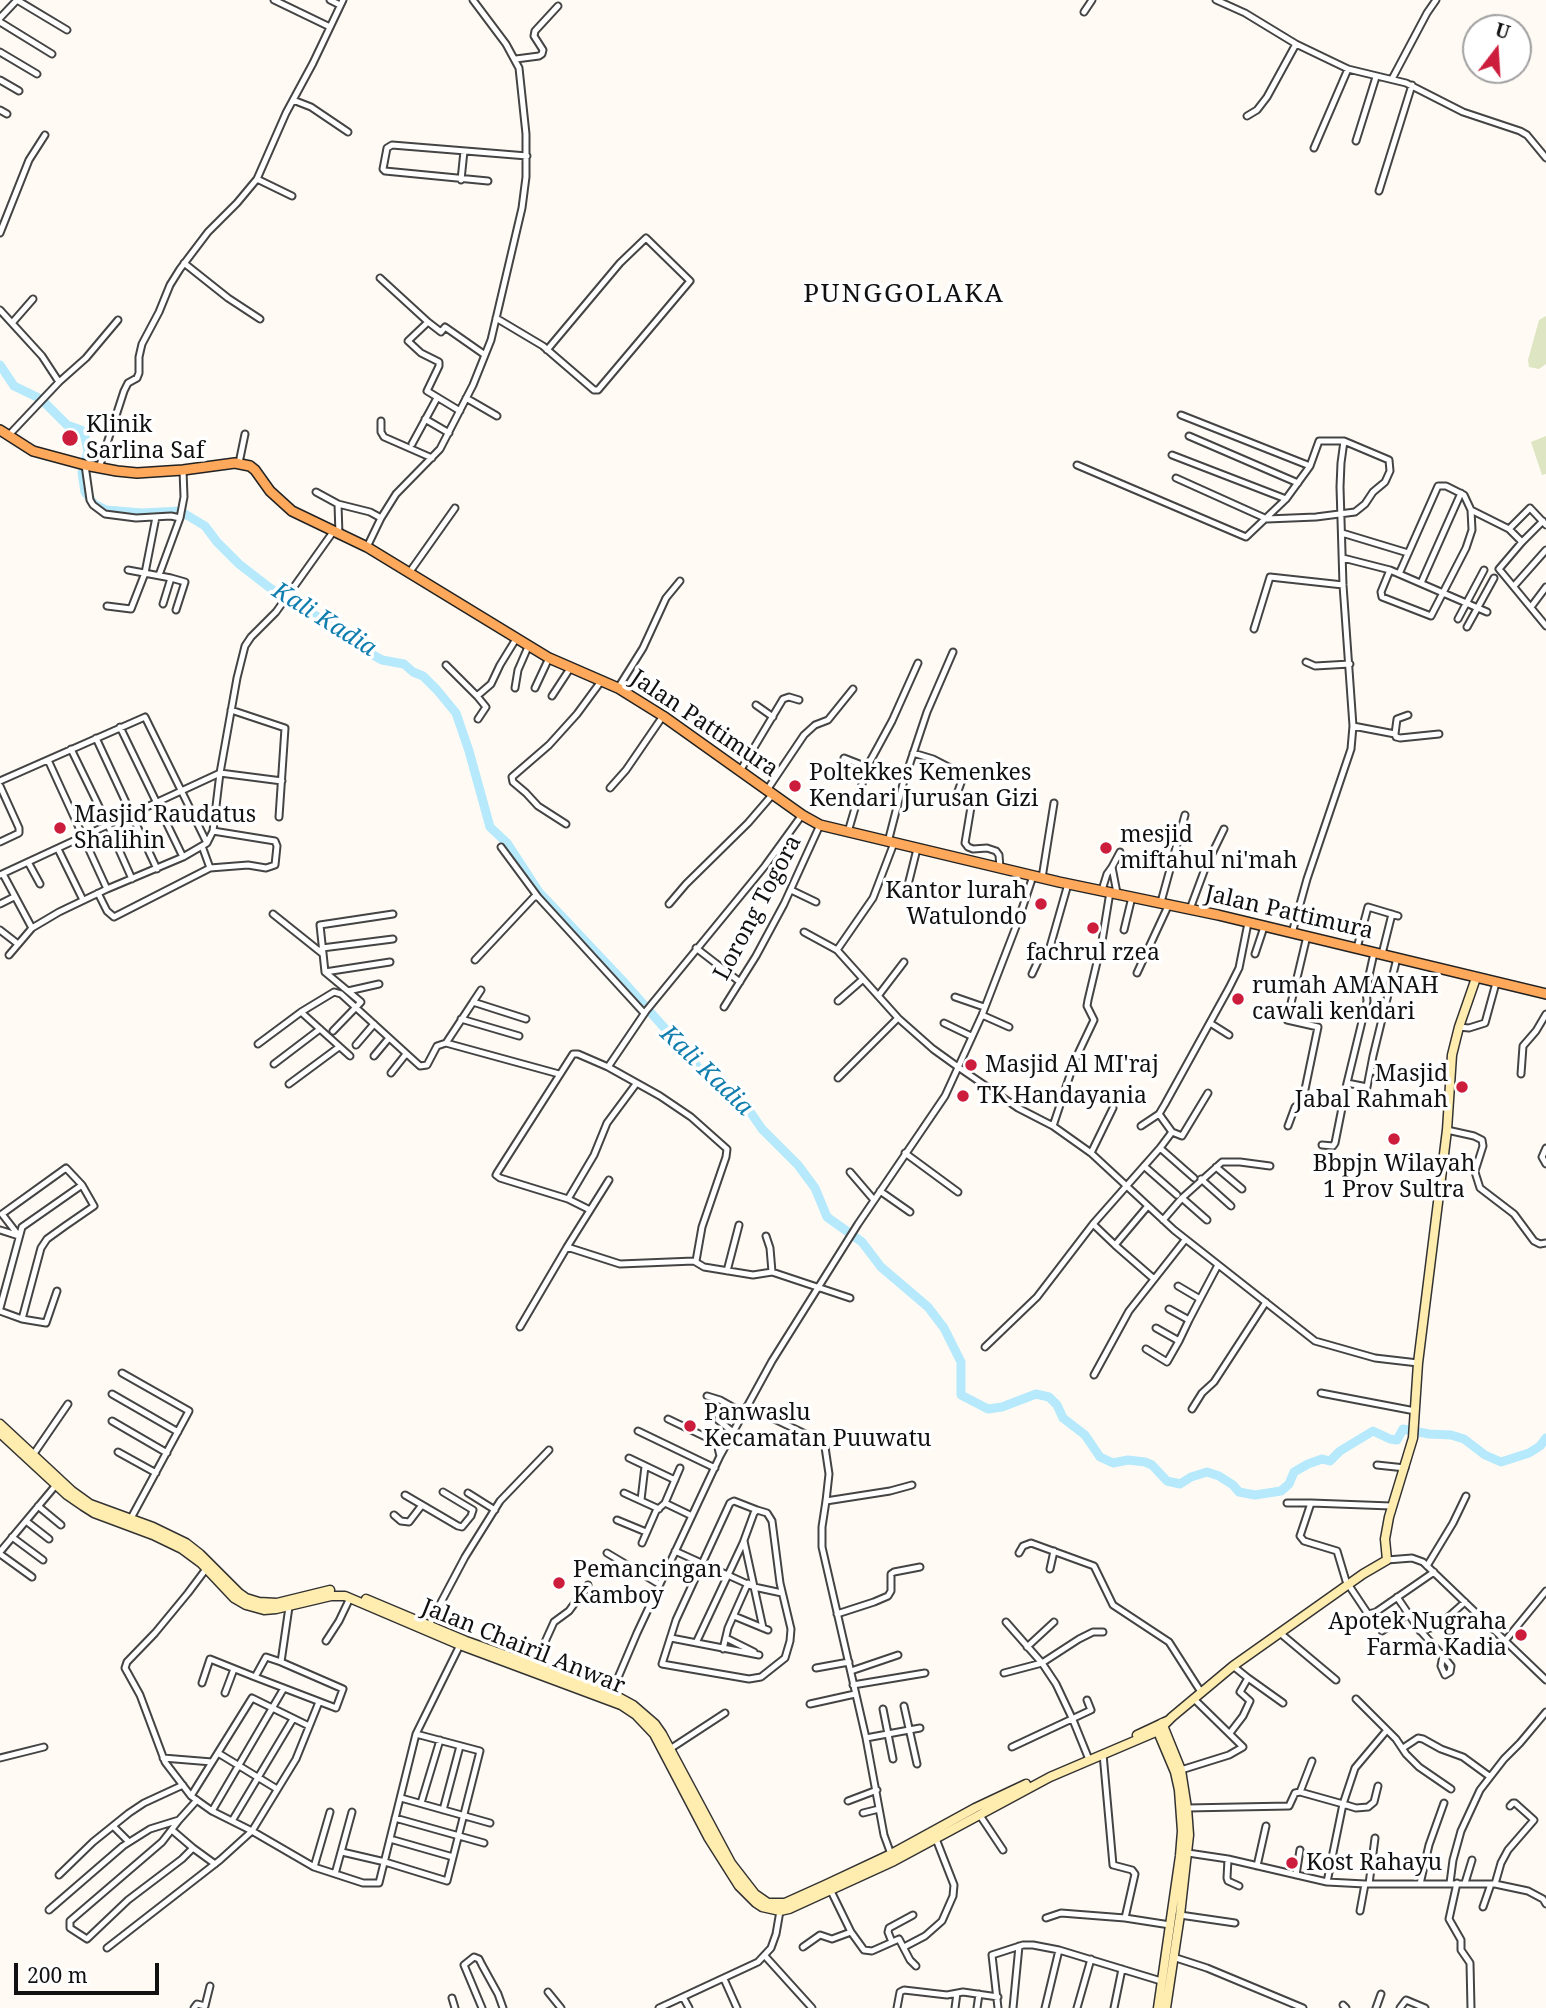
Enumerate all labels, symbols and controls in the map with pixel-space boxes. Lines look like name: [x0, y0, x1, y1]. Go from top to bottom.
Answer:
north arrow: [1462, 14, 1532, 84]
text: U: [1492, 16, 1513, 45]
district label: PUNGGOLAKA: [804, 279, 1004, 311]
place label: Klinik Sarlina Saf: [86, 411, 204, 465]
marker: Klinik Sarlina Saf: [60, 428, 80, 448]
water label: Kali Kadia: [267, 577, 381, 663]
street label: Jalan Pattimura: [625, 664, 783, 784]
place label: Poltekkes Kemenkes Kendari Jurusan Gizi: [809, 759, 1038, 813]
marker: Poltekkes Kemenkes Kendari Jurusan Gizi: [787, 778, 803, 794]
place label: Masjid Raudatus Shalihin: [74, 801, 256, 855]
marker: Masjid Raudatus Shalihin: [52, 820, 68, 836]
place label: mesjid miftahul ni'mah: [1120, 821, 1297, 875]
street label: Lorong Togora: [708, 831, 808, 985]
marker: mesjid miftahul ni'mah: [1098, 840, 1114, 856]
place label: Kantor lurah Watulondo: [885, 877, 1027, 931]
street label: Jalan Pattimura: [1202, 880, 1376, 946]
marker: Kantor lurah Watulondo: [1033, 896, 1049, 912]
marker: fachrul rzea: [1085, 920, 1101, 936]
place label: fachrul rzea: [1026, 939, 1160, 967]
place label: rumah AMANAH cawali kendari: [1252, 972, 1439, 1026]
marker: rumah AMANAH cawali kendari: [1230, 991, 1246, 1007]
water label: Kali Kadia: [654, 1020, 758, 1122]
place label: Masjid Al MI'raj: [985, 1051, 1159, 1079]
marker: Masjid Al MI'raj: [963, 1057, 979, 1073]
place label: Masjid Jabal Rahmah: [1295, 1060, 1448, 1114]
marker: Masjid Jabal Rahmah: [1454, 1079, 1470, 1095]
place label: TK Handayania: [977, 1082, 1147, 1110]
marker: TK Handayania: [955, 1088, 971, 1104]
marker: Bbpjn Wilayah 1 Prov Sultra: [1386, 1131, 1402, 1147]
place label: Bbpjn Wilayah 1 Prov Sultra: [1313, 1150, 1475, 1204]
place label: Panwaslu Kecamatan Puuwatu: [704, 1399, 931, 1453]
marker: Panwaslu Kecamatan Puuwatu: [682, 1418, 698, 1434]
place label: Pemancingan Kamboy: [573, 1556, 722, 1610]
marker: Pemancingan Kamboy: [551, 1575, 567, 1591]
street label: Jalan Chairil Anwar: [417, 1594, 629, 1700]
place label: Apotek Nugraha Farma Kadia: [1328, 1608, 1507, 1662]
marker: Apotek Nugraha Farma Kadia: [1513, 1627, 1529, 1643]
place label: Kost Rahayu: [1306, 1849, 1442, 1877]
marker: Kost Rahayu: [1284, 1855, 1300, 1871]
scale bar: [18, 1948, 163, 1992]
text: 200 m: [27, 1961, 88, 1989]

